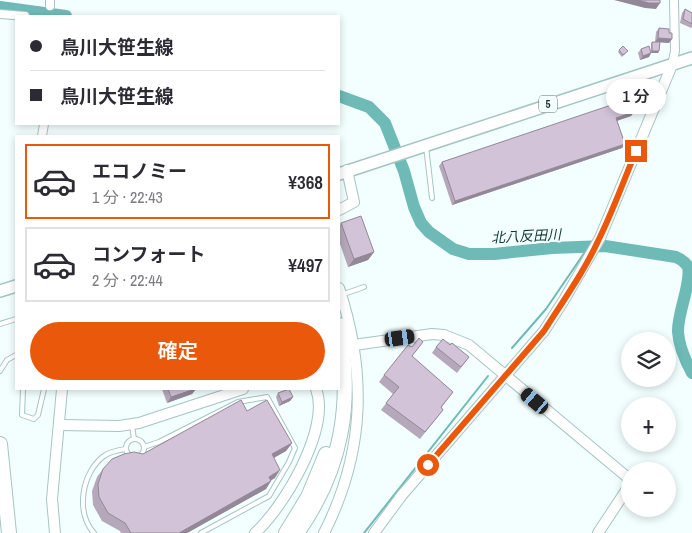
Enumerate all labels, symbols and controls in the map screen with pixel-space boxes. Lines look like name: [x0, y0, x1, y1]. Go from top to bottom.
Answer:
text: 鳥川大笹生線: [60, 34, 174, 60]
callout: 1 分: [606, 78, 666, 114]
text: 鳥川大笹生線: [60, 83, 174, 109]
text: 1 分: [623, 85, 649, 107]
road number: 5: [539, 96, 557, 112]
route end: [625, 140, 647, 162]
text: エコノミー: [92, 158, 187, 184]
icon: car: [32, 159, 77, 204]
text: ¥368: [288, 169, 323, 195]
text: 1 分 · 22:43: [92, 186, 163, 208]
water label: 北八反田川: [491, 225, 563, 247]
text: コンフォート: [92, 241, 205, 267]
icon: car: [32, 242, 77, 287]
text: ¥497: [288, 252, 323, 278]
text: 2 分 · 22:44: [92, 269, 163, 291]
button: 確定: [30, 322, 325, 380]
car: [384, 328, 415, 348]
map controls: [621, 332, 676, 517]
button: layers: [621, 332, 676, 387]
car: [518, 386, 551, 416]
button: +: [621, 397, 676, 452]
route start: [417, 454, 439, 476]
button: −: [621, 462, 676, 517]

